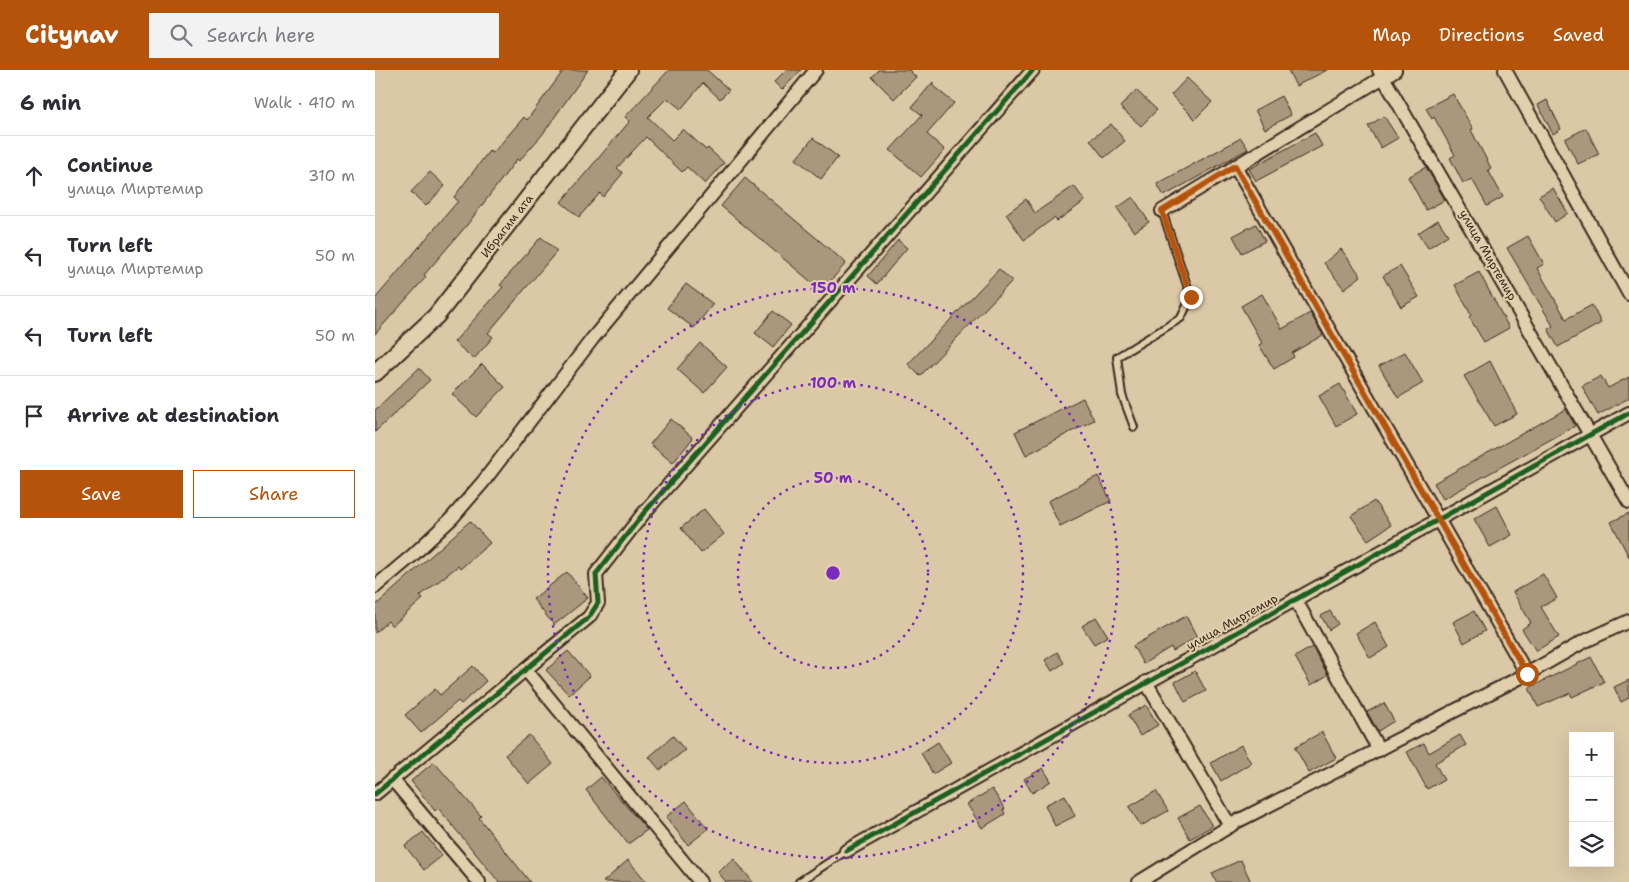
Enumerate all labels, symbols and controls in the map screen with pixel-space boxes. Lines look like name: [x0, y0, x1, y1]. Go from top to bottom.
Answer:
search box: [149, 13, 499, 58]
text: Citynav: [25, 19, 119, 51]
icon: search: [167, 21, 195, 49]
text: Search here: [207, 23, 315, 48]
text: Map: [1373, 23, 1411, 47]
text: Directions: [1439, 23, 1525, 47]
text: Saved: [1553, 23, 1604, 47]
text: 6 min: [20, 89, 81, 117]
text: Walk · 410 m: [254, 92, 355, 113]
text: Continue: [67, 153, 153, 178]
icon: ahead: [20, 162, 48, 190]
text: 310 m: [308, 165, 355, 186]
text: улица Миртемир: [67, 178, 204, 199]
street label: Ибрагим ата: [477, 191, 537, 261]
street label: улица Миртемир: [1455, 207, 1521, 304]
text: Turn left: [67, 233, 153, 258]
icon: left: [20, 242, 48, 270]
text: 50 m: [315, 245, 355, 266]
text: улица Миртемир: [67, 258, 204, 279]
text: 150 m: [810, 278, 856, 298]
route end: [1180, 286, 1203, 309]
icon: left: [20, 322, 48, 350]
text: Turn left: [67, 323, 153, 348]
text: 50 m: [315, 325, 355, 346]
text: 100 m: [810, 373, 856, 393]
icon: arrive: [20, 402, 48, 430]
text: Arrive at destination: [67, 403, 279, 428]
text: 50 m: [814, 468, 853, 488]
button: Save: [20, 470, 183, 518]
button: Share: [193, 470, 355, 518]
centre of rings: [824, 564, 842, 582]
street label: улица Миртемир: [1183, 590, 1281, 654]
route start: [1516, 663, 1539, 686]
map controls: [1569, 732, 1614, 867]
button: +: [1569, 732, 1614, 777]
button: −: [1569, 777, 1614, 822]
button: layers: [1569, 822, 1614, 867]

